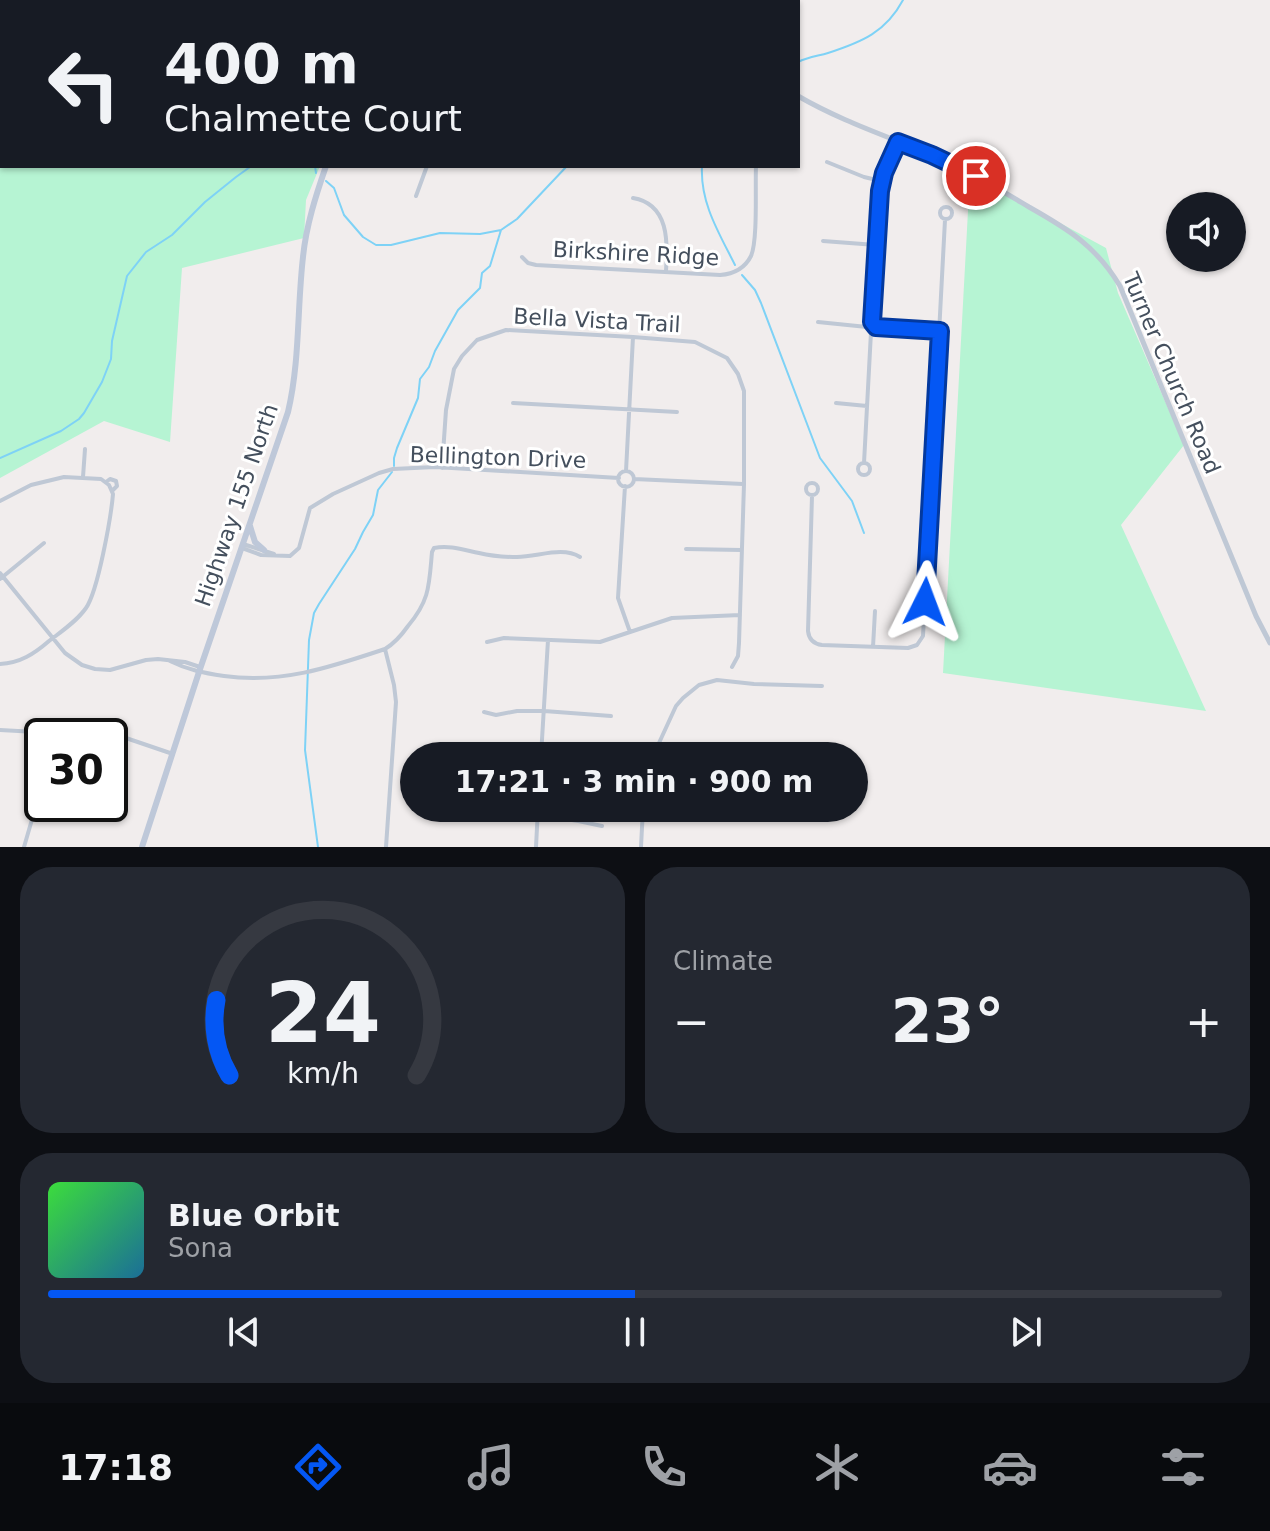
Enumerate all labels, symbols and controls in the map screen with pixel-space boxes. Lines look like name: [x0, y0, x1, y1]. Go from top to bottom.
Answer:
text: 400 m: [164, 31, 359, 96]
icon: left: [32, 32, 136, 136]
text: Chalmette Court: [164, 98, 462, 139]
pin: [942, 142, 1010, 210]
icon: arrive: [954, 154, 998, 198]
map controls: [1166, 192, 1246, 272]
button: sound: [1166, 192, 1246, 272]
street label: Birkshire Ridge: [552, 237, 720, 270]
street label: Turner Church Road: [1117, 268, 1225, 478]
street label: Bella Vista Trail: [513, 304, 681, 337]
street label: Highway 155 North: [190, 401, 283, 610]
street label: Bellington Drive: [409, 442, 587, 473]
position arrow: [883, 560, 967, 644]
speed limit sign: 30: [24, 718, 128, 822]
text: 17:21 · 3 min · 900 m: [455, 764, 813, 799]
text: Climate: [673, 946, 773, 976]
text: 24: [265, 965, 380, 1062]
text: 23°: [891, 986, 1004, 1056]
text: −: [673, 996, 710, 1047]
text: +: [1185, 996, 1222, 1047]
text: km/h: [286, 1056, 359, 1090]
text: Blue Orbit: [168, 1198, 340, 1233]
text: Sona: [168, 1233, 233, 1263]
icon: previous: [222, 1310, 266, 1354]
icon: pause: [613, 1310, 657, 1354]
icon: next: [1004, 1310, 1048, 1354]
icon: directions: [290, 1439, 346, 1495]
icon: music: [463, 1439, 519, 1495]
icon: phone: [636, 1439, 692, 1495]
icon: climate: [809, 1439, 865, 1495]
icon: car: [982, 1439, 1038, 1495]
icon: filters: [1155, 1439, 1211, 1495]
text: 17:18: [59, 1447, 173, 1488]

